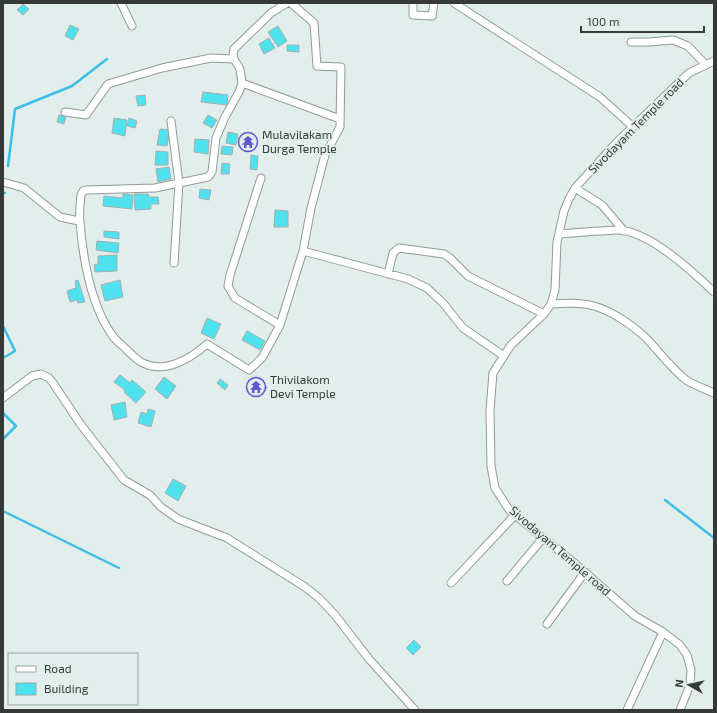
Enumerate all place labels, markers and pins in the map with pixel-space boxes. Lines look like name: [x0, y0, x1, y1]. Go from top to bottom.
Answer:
place label: Mulavilakam Durga Temple: [262, 127, 337, 155]
temple icon: Mulavilakam Durga Temple: [237, 131, 259, 153]
place label: Thivilakom Devi Temple: [270, 372, 336, 400]
temple icon: Thivilakom Devi Temple: [245, 376, 267, 398]

